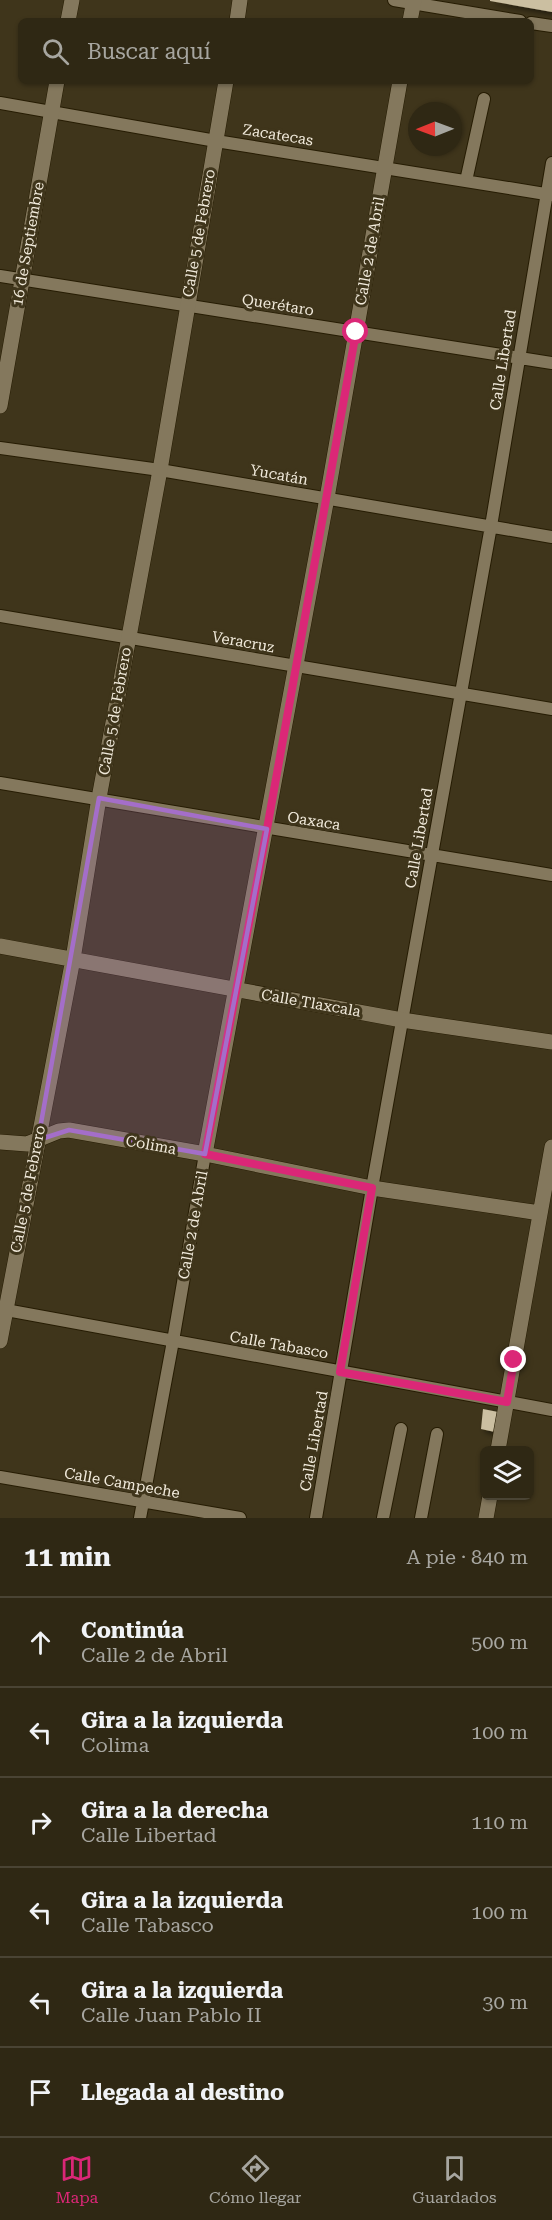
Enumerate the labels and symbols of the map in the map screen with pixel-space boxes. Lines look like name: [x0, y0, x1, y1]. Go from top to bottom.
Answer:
north arrow: [408, 102, 462, 156]
street label: Zacatecas: [241, 121, 315, 149]
street label: Calle 5 de Febrero: [179, 168, 219, 298]
street label: 16 de Septiembre: [8, 180, 48, 308]
street label: Calle 2 de Abril: [352, 195, 388, 307]
street label: Querétaro: [241, 290, 315, 320]
street label: Calle Libertad: [486, 308, 520, 412]
route start: [342, 318, 368, 344]
street label: Yucatán: [249, 461, 310, 489]
street label: Veracruz: [210, 628, 276, 656]
street label: Calle 5 de Febrero: [95, 646, 135, 776]
street label: Calle Libertad: [401, 786, 437, 890]
street label: Oaxaca: [286, 808, 342, 834]
street label: Calle Tlaxcala: [260, 985, 362, 1021]
street label: Calle 5 de Febrero: [7, 1124, 49, 1254]
street label: Colima: [124, 1132, 178, 1158]
street label: Calle 2 de Abril: [175, 1169, 211, 1281]
street label: Calle Tabasco: [228, 1327, 330, 1363]
route end: [500, 1346, 526, 1372]
street label: Calle Libertad: [296, 1389, 332, 1493]
street label: Calle Campeche: [63, 1464, 181, 1502]

